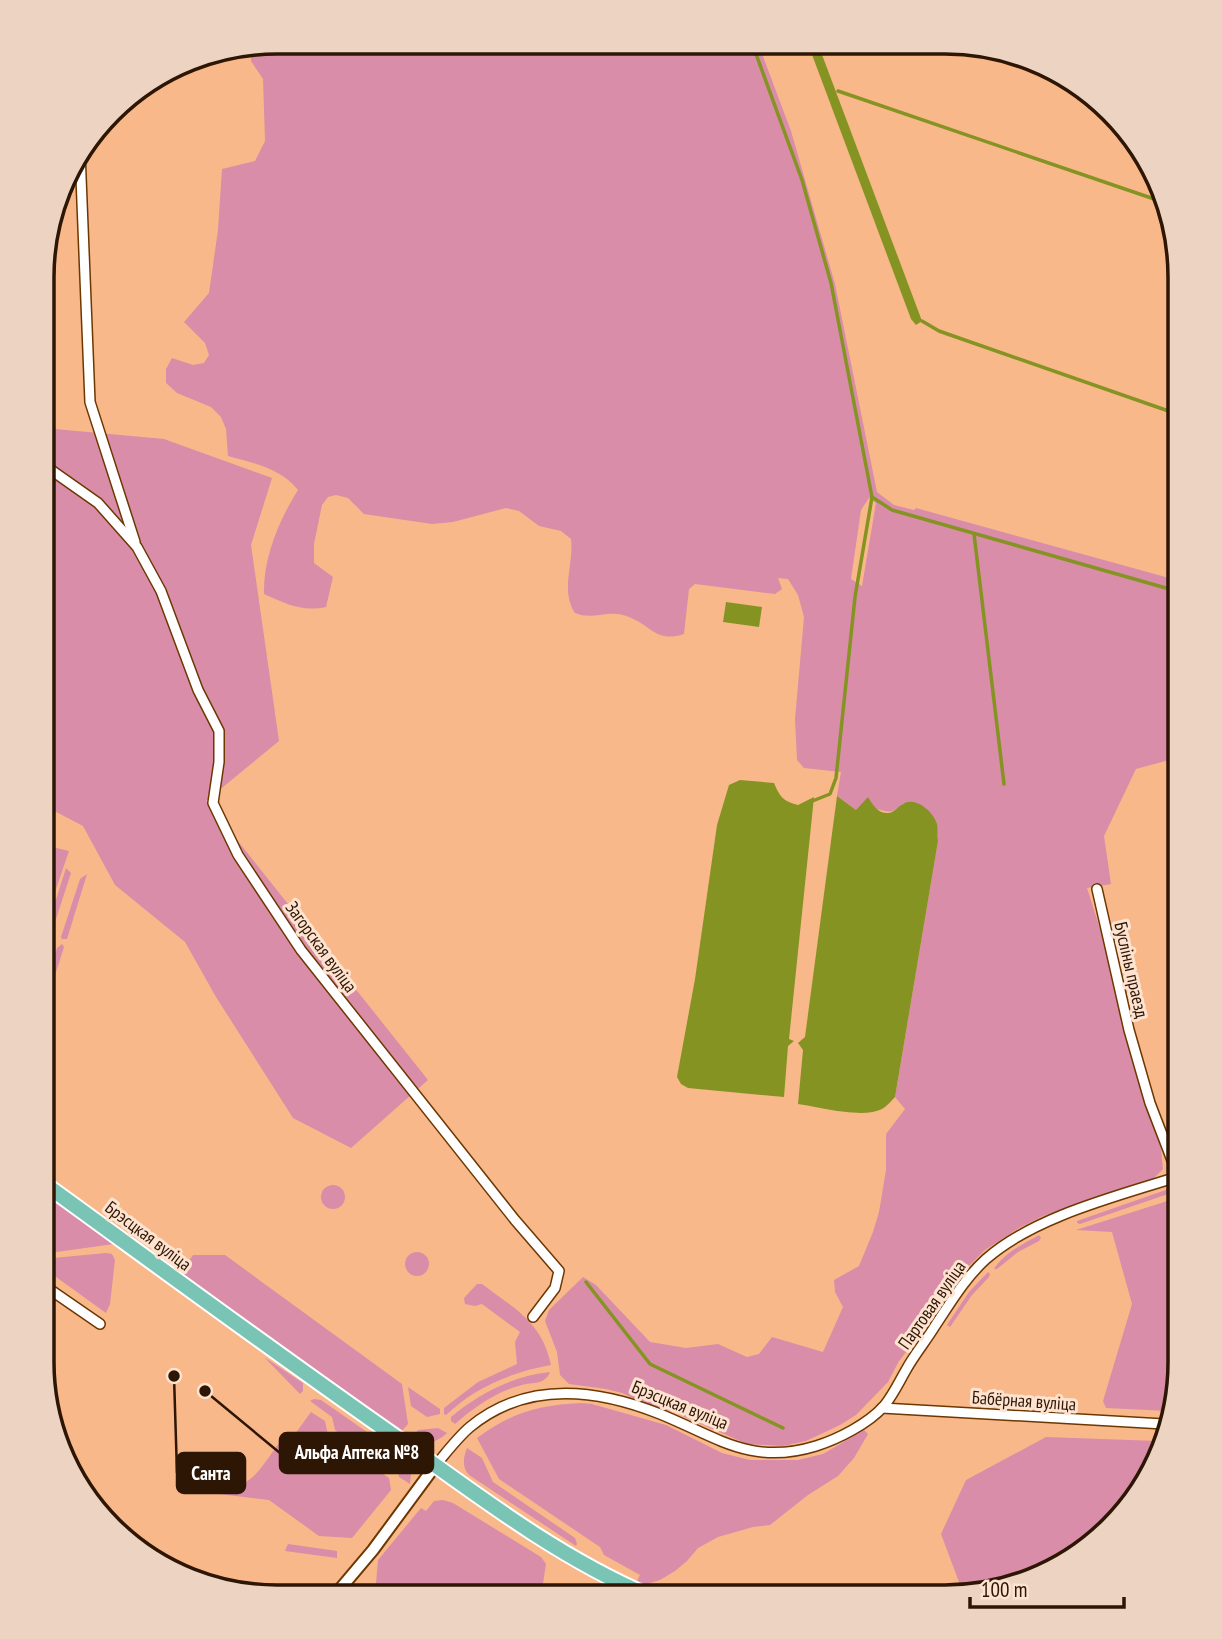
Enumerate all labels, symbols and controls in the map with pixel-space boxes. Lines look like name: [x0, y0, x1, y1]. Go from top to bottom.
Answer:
street label: Загорская вуліца: [281, 897, 362, 997]
street label: Бусліны праезд: [1109, 920, 1154, 1020]
street label: Брэсцкая вуліца: [101, 1196, 196, 1275]
street label: Партовая вуліца: [893, 1256, 971, 1354]
street label: Брэсцкая вуліца: [629, 1375, 732, 1434]
street label: Бабёрная вуліца: [971, 1385, 1077, 1416]
callout: Альфа Аптека №8: [280, 1433, 433, 1473]
text: Альфа Аптека №8: [294, 1440, 419, 1464]
callout: Санта: [177, 1453, 245, 1493]
text: Санта: [191, 1461, 231, 1485]
scale bar: [970, 1566, 1124, 1610]
text: 100 m: [981, 1576, 1027, 1603]

